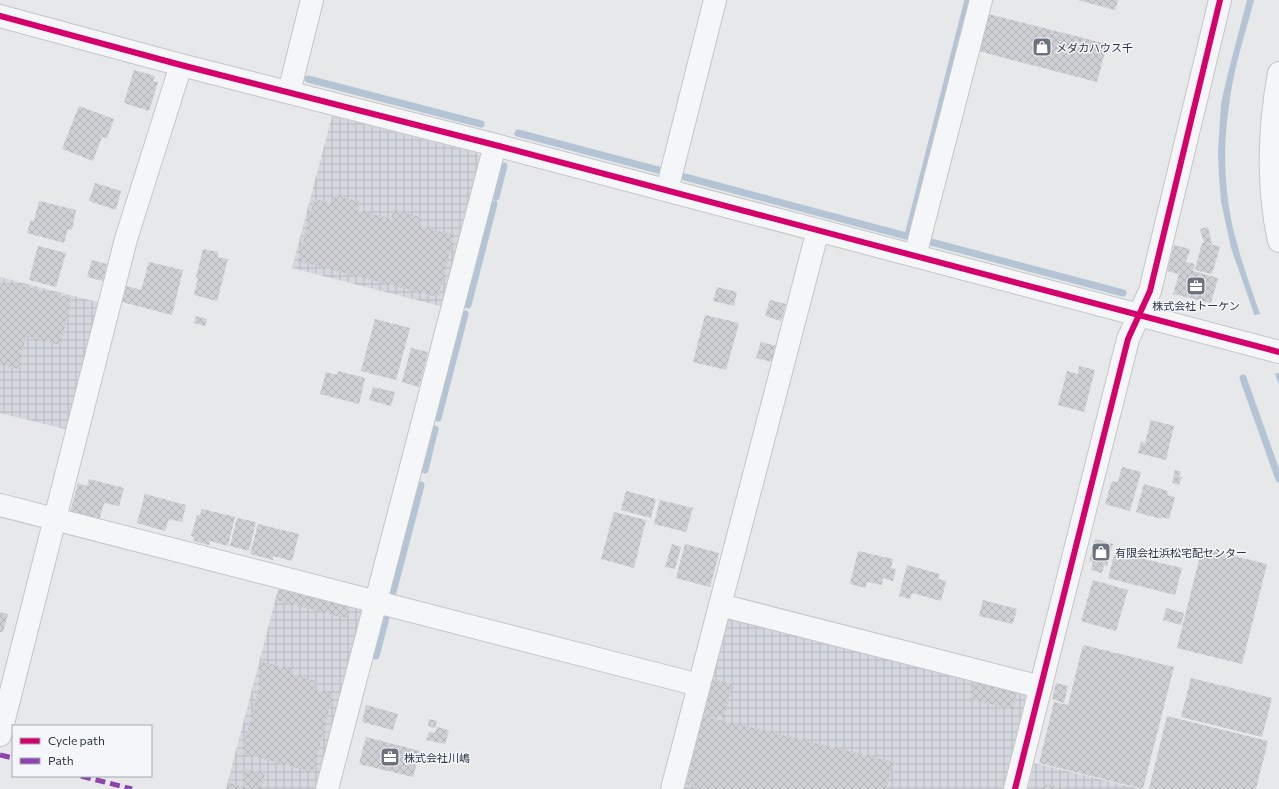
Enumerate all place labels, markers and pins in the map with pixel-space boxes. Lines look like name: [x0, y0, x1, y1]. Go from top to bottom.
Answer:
shop icon: メダカハウス千: [1031, 36, 1053, 58]
place label: メダカハウス千: [1056, 41, 1133, 54]
office icon: 株式会社トーケン: [1185, 275, 1207, 297]
place label: 株式会社トーケン: [1152, 299, 1240, 312]
shop icon: 有限会社浜松宅配センター: [1090, 541, 1112, 563]
place label: 有限会社浜松宅配センター: [1115, 546, 1247, 559]
office icon: 株式会社川嶋: [379, 746, 401, 768]
place label: 株式会社川嶋: [404, 751, 470, 764]

